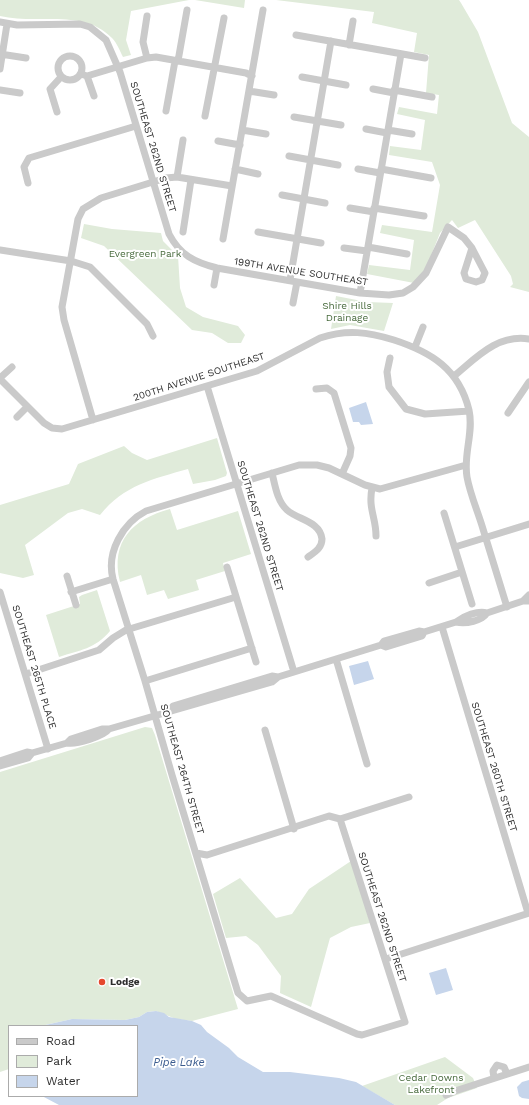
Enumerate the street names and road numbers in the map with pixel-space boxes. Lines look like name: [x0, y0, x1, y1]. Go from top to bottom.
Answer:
street label: SOUTHEAST 262ND STREET: [127, 80, 179, 214]
street label: 199TH AVENUE SOUTHEAST: [233, 255, 369, 289]
street label: 200TH AVENUE SOUTHEAST: [132, 350, 266, 404]
street label: SOUTHEAST 262ND STREET: [234, 459, 286, 593]
street label: SOUTHEAST 265TH PLACE: [9, 604, 59, 730]
street label: SOUTHEAST 260TH STREET: [468, 701, 520, 833]
street label: SOUTHEAST 264TH STREET: [158, 702, 206, 836]
street label: SOUTHEAST 262ND STREET: [355, 850, 409, 984]

